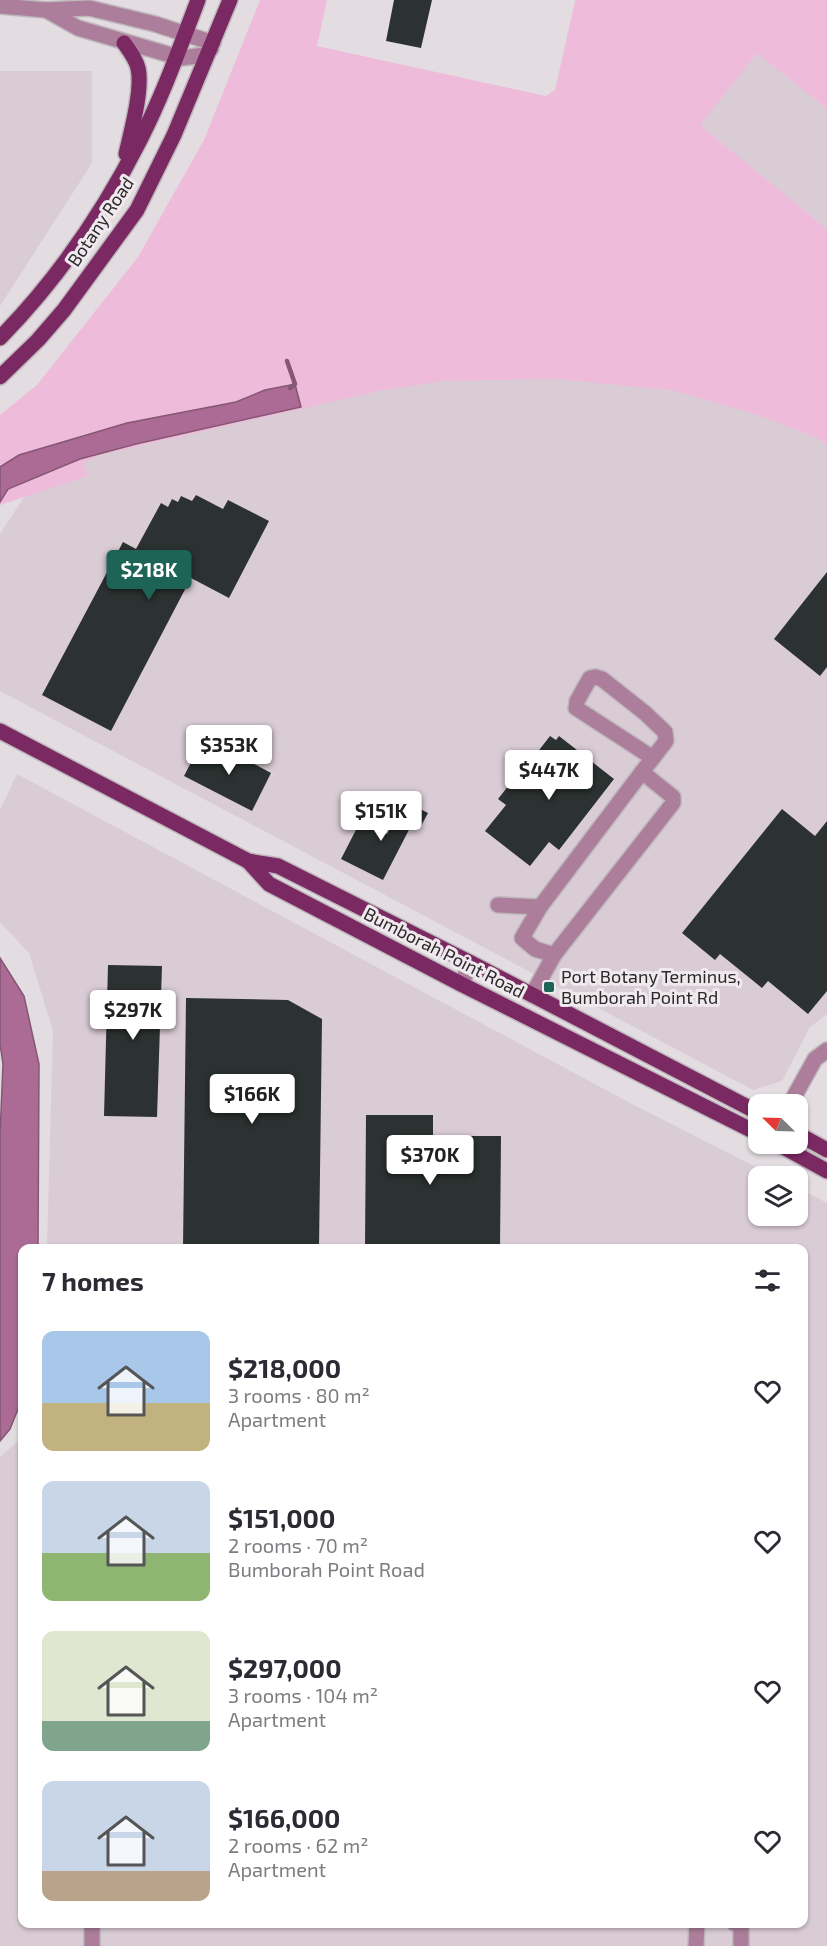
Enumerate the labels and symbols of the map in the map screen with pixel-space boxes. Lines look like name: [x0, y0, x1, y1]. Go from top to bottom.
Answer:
street label: Botany Road: [62, 173, 138, 270]
pin: $218K: [107, 550, 191, 601]
pin: $353K: [187, 725, 271, 776]
pin: $447K: [507, 750, 591, 801]
pin: $151K: [339, 791, 423, 842]
street label: Bumborah Point Road: [361, 902, 528, 1002]
place label: Port Botany Terminus, Bumborah Point Rd: [561, 965, 741, 1008]
marker: Port Botany Terminus, Bumborah Point Rd: [542, 980, 556, 994]
pin: $297K: [91, 990, 175, 1041]
pin: $166K: [210, 1074, 294, 1125]
north arrow: [748, 1094, 808, 1154]
pin: $370K: [388, 1135, 472, 1186]

